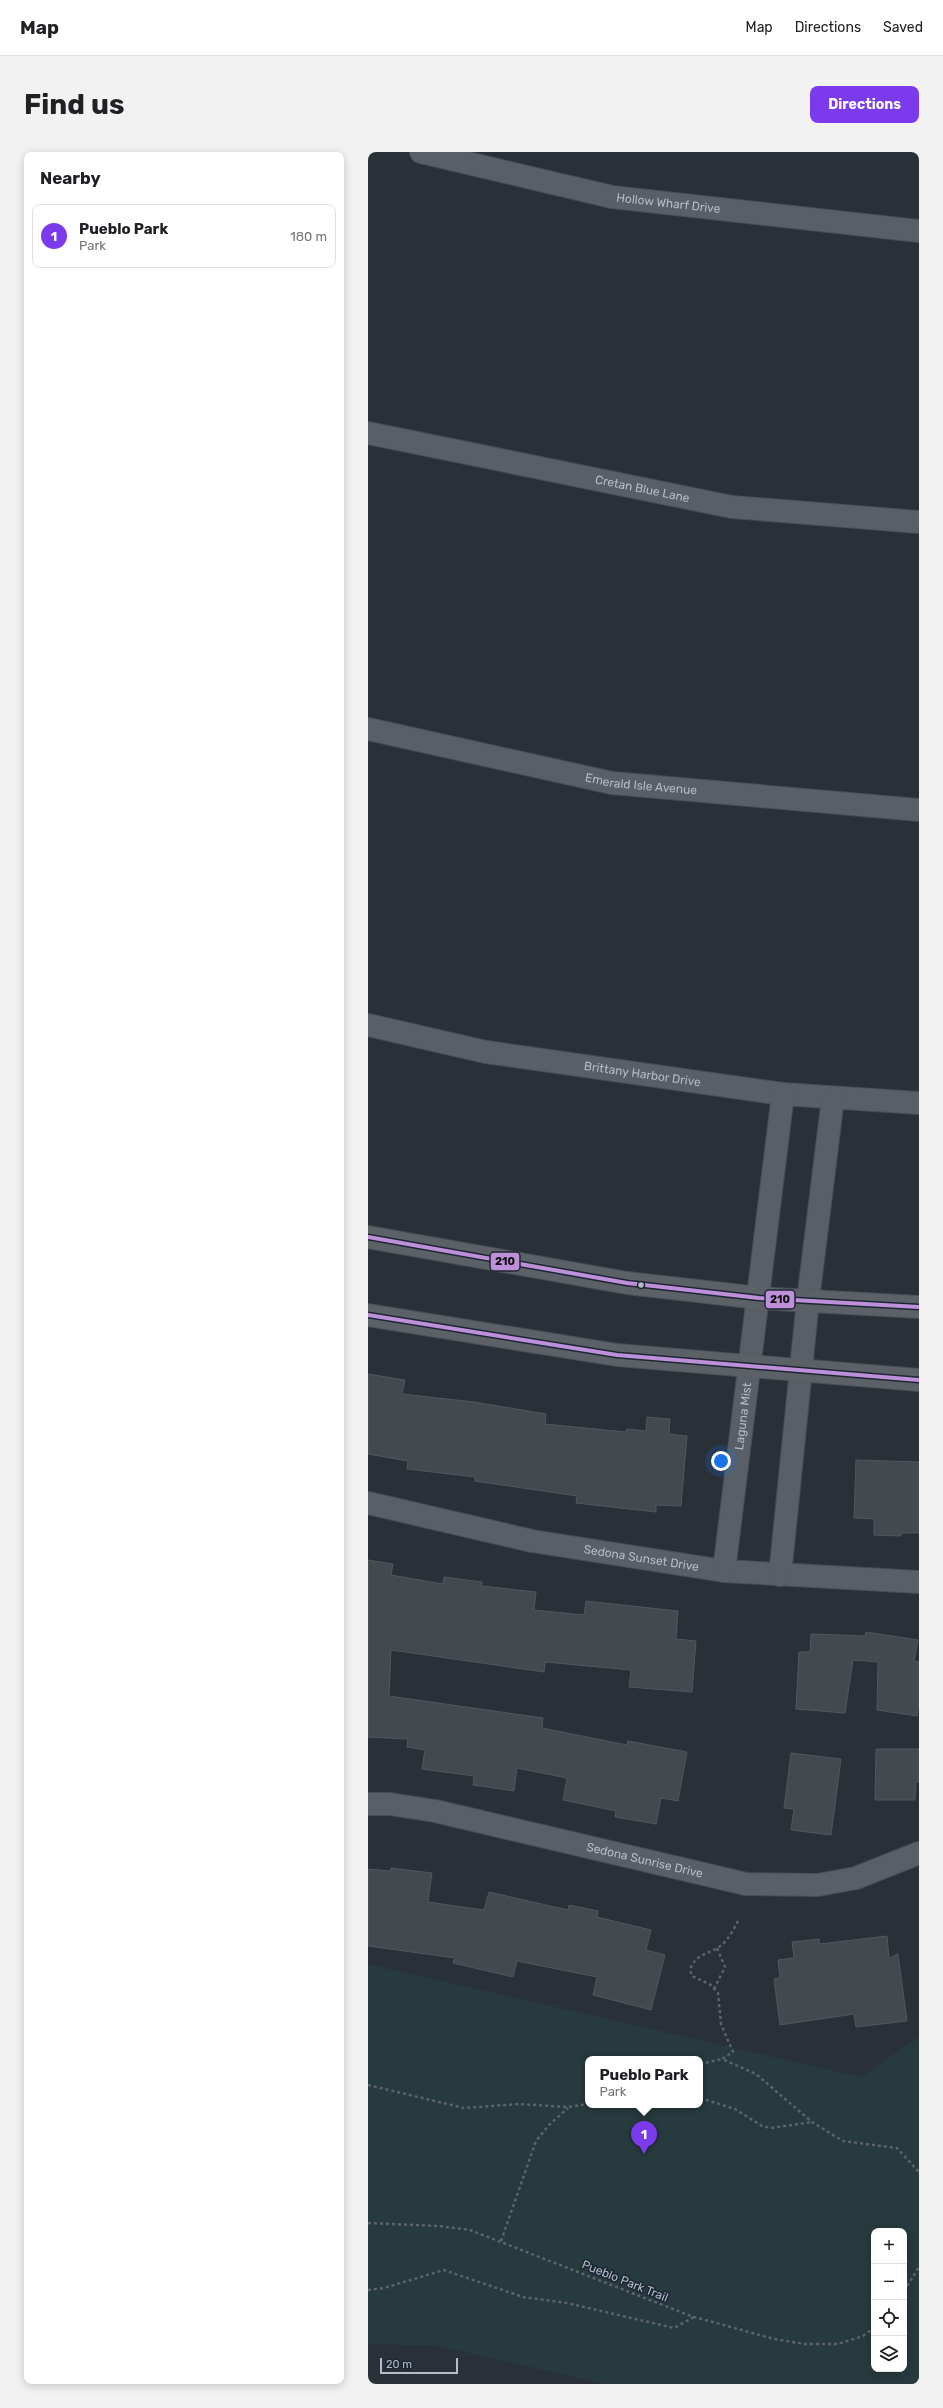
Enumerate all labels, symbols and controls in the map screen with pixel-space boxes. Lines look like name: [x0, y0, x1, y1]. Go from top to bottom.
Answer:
text: Map: [20, 16, 59, 39]
text: Map: [746, 19, 773, 36]
text: Directions: [795, 19, 861, 36]
text: Saved: [883, 19, 923, 36]
button: Directions: [810, 86, 919, 123]
text: Find us: [24, 88, 124, 121]
text: Nearby: [40, 168, 101, 188]
street label: Hollow Wharf Drive: [616, 191, 721, 216]
text: Pueblo Park: [79, 220, 168, 238]
text: 1: [51, 229, 57, 244]
text: 180 m: [290, 229, 327, 244]
text: Park: [79, 238, 106, 253]
street label: Cretan Blue Lane: [594, 472, 691, 505]
street label: Emerald Isle Avenue: [584, 770, 698, 797]
street label: Brittany Harbor Drive: [583, 1059, 702, 1089]
line badge: 210: [490, 1252, 520, 1271]
text: 210: [495, 1255, 515, 1268]
unlabelled marker: [636, 1280, 646, 1290]
line badge: 210: [765, 1290, 795, 1309]
text: 210: [770, 1293, 790, 1306]
street label: Laguna Mist: [732, 1381, 754, 1451]
your location: [711, 1451, 731, 1471]
street label: Sedona Sunset Drive: [583, 1542, 700, 1574]
street label: Sedona Sunrise Drive: [585, 1840, 705, 1881]
popup: [585, 2056, 703, 2108]
text: Pueblo Park: [599, 2066, 689, 2084]
text: Park: [599, 2084, 626, 2099]
pin: 1: [631, 2121, 657, 2154]
map controls: [871, 2228, 907, 2372]
button: +: [871, 2228, 907, 2264]
street label: Pueblo Park Trail: [580, 2257, 670, 2305]
button: −: [871, 2264, 907, 2300]
button: locate: [871, 2300, 907, 2336]
button: layers: [871, 2336, 907, 2372]
scale bar: [380, 2356, 458, 2375]
text: 20 m: [386, 2358, 412, 2371]

